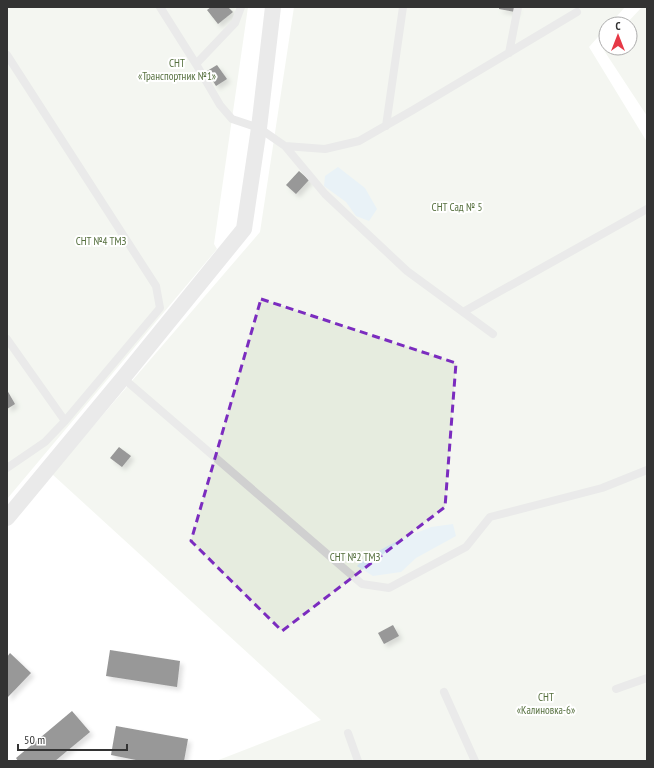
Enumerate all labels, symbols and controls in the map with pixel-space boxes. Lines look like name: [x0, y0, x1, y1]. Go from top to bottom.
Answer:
north arrow: [598, 16, 638, 56]
text: С: [615, 19, 621, 33]
park label: СНТ «Транспортник №1»: [138, 56, 216, 83]
park label: СНТ Сад № 5: [432, 200, 482, 214]
park label: СНТ №4 ТМЗ: [76, 234, 127, 248]
park label: СНТ №2 ТМЗ: [330, 550, 381, 564]
park label: СНТ «Калиновка-6»: [517, 690, 575, 717]
scale bar: [18, 726, 127, 752]
text: 50 m: [24, 732, 45, 747]

